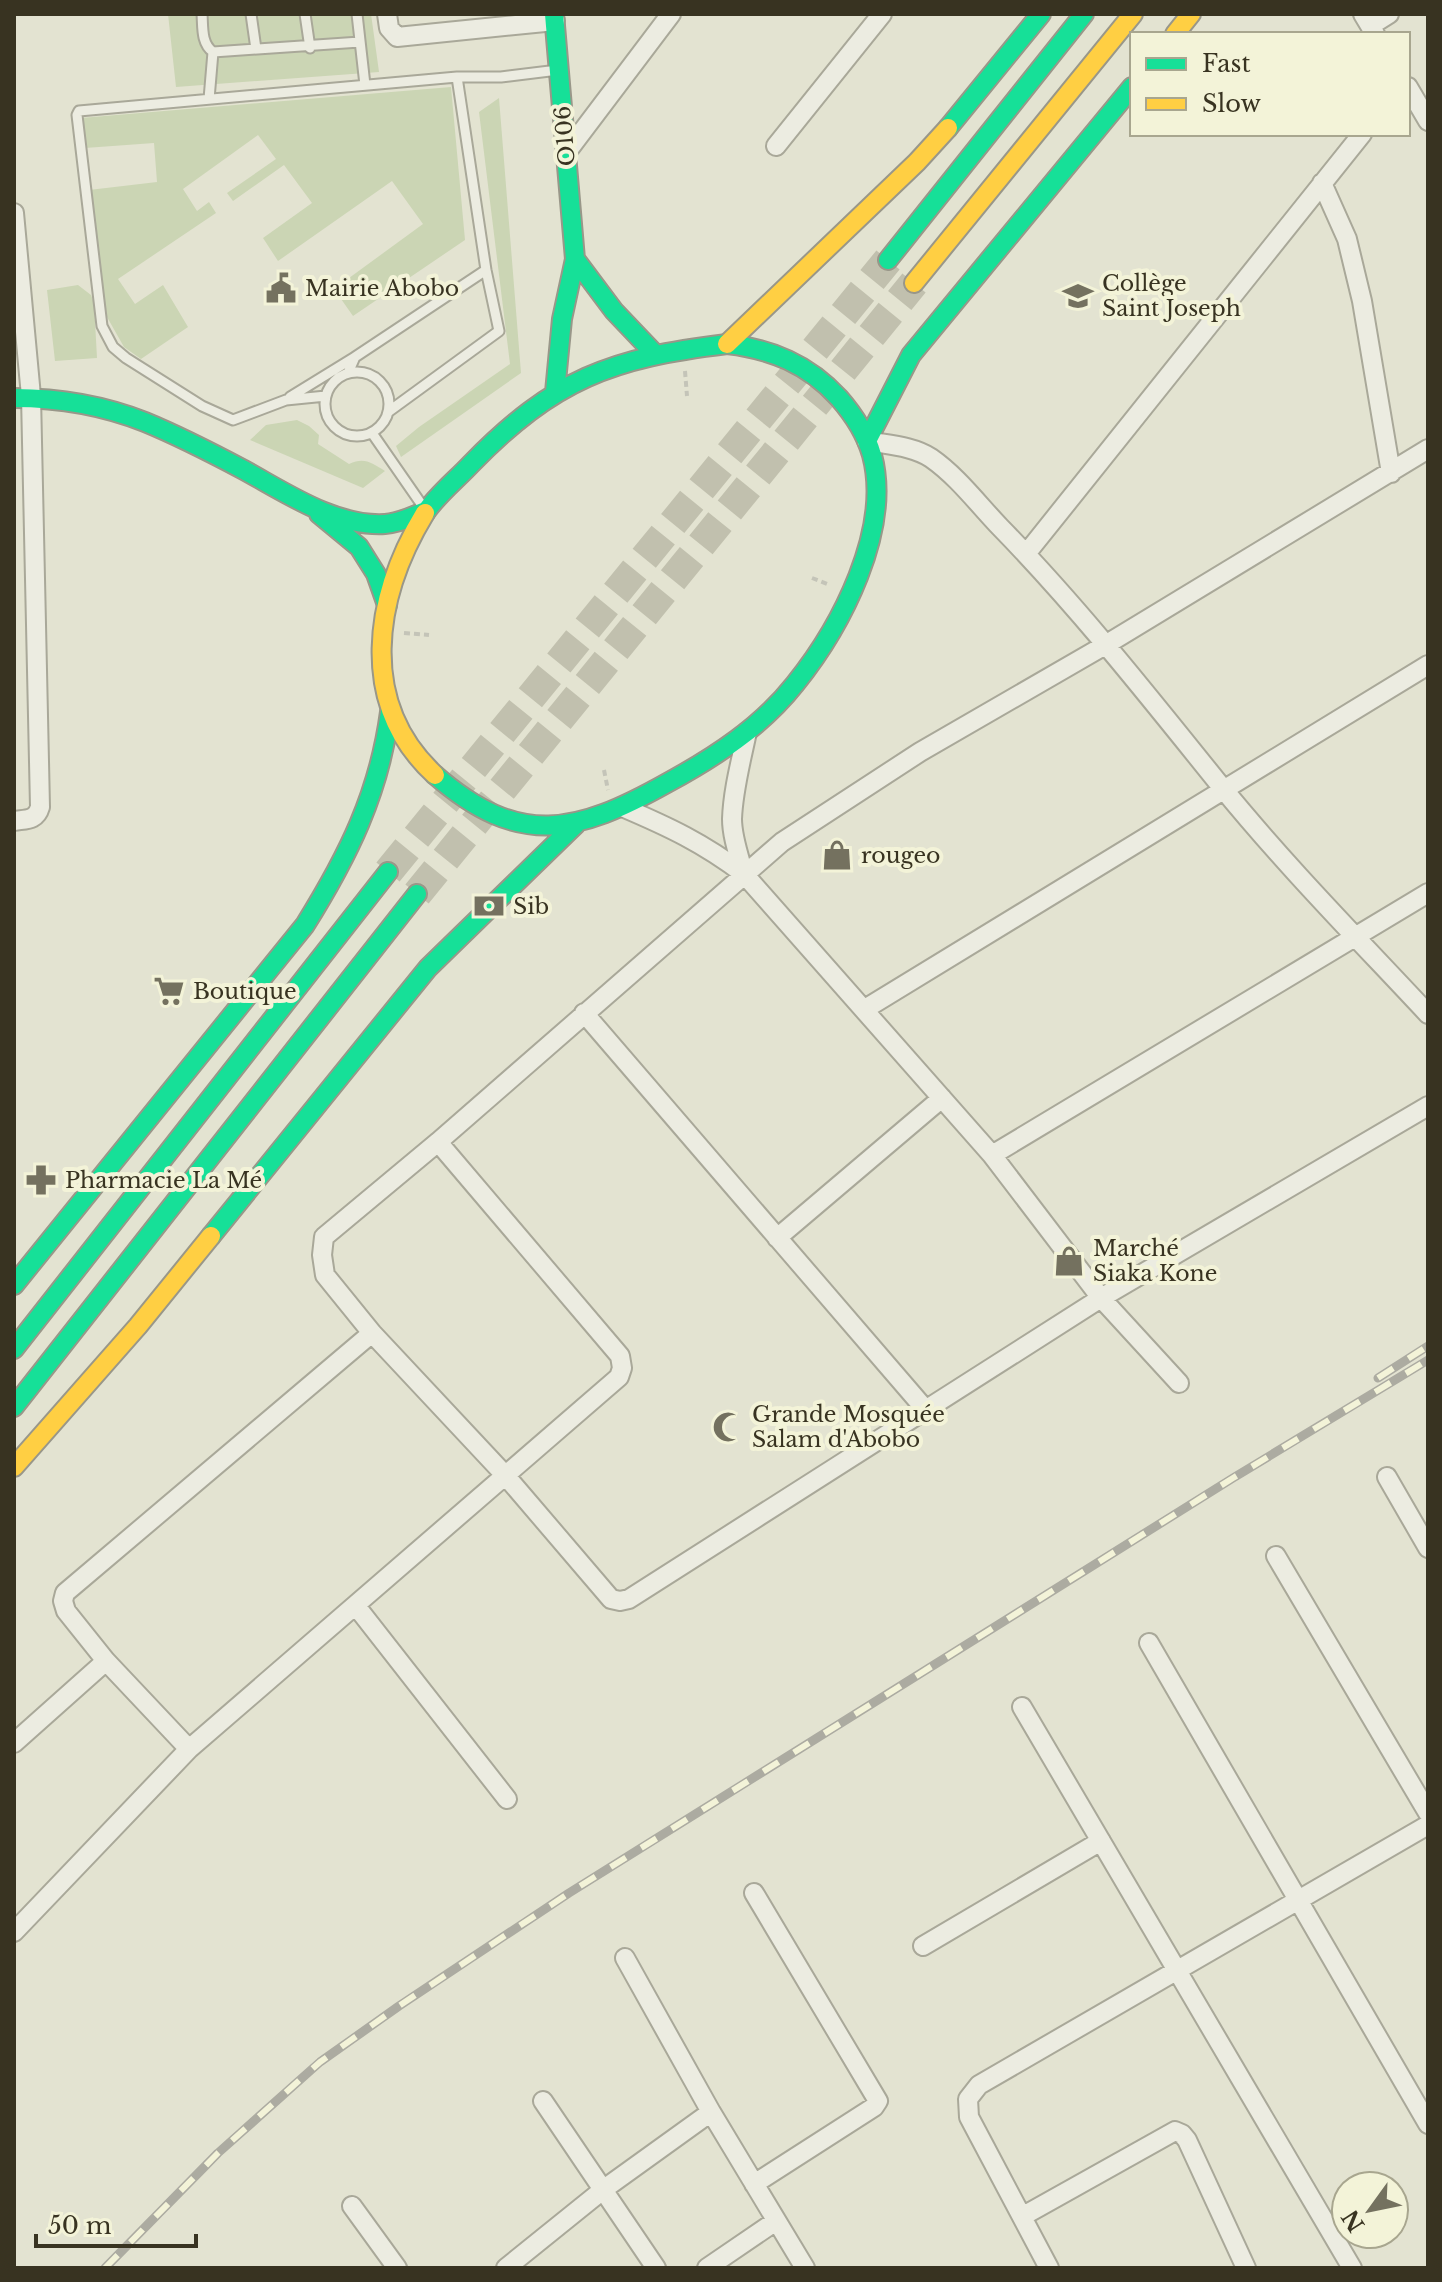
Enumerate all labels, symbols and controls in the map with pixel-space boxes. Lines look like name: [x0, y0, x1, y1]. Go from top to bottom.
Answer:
legend: [1130, 32, 1410, 136]
text: Fast: [1202, 49, 1250, 78]
text: Slow: [1202, 89, 1261, 118]
street label: O106: [549, 105, 581, 167]
place label: Collège Saint Joseph: [1102, 270, 1241, 322]
public building icon: Mairie Abobo: [264, 271, 298, 305]
place label: Mairie Abobo: [305, 275, 459, 302]
school or university icon: Collège Saint Joseph: [1061, 279, 1095, 313]
shop icon: rougeo: [820, 838, 854, 872]
place label: rougeo: [861, 842, 940, 869]
bank icon: Sib: [472, 889, 506, 923]
place label: Sib: [513, 893, 549, 920]
supermarket icon: Boutique: [152, 974, 186, 1008]
place label: Boutique: [193, 978, 297, 1005]
pharmacy icon: Pharmacie La Mé: [24, 1163, 58, 1197]
place label: Pharmacie La Mé: [65, 1167, 262, 1194]
place label: Marché Siaka Kone: [1093, 1235, 1217, 1287]
shop icon: Marché Siaka Kone: [1052, 1244, 1086, 1278]
place label: Grande Mosquée Salam d'Abobo: [752, 1401, 945, 1453]
mosque icon: Grande Mosquée Salam d'Abobo: [711, 1410, 745, 1444]
north arrow: [1330, 2170, 1410, 2250]
scale bar: [36, 2198, 196, 2248]
text: N: [1337, 2204, 1371, 2237]
text: 50 m: [48, 2211, 112, 2240]

